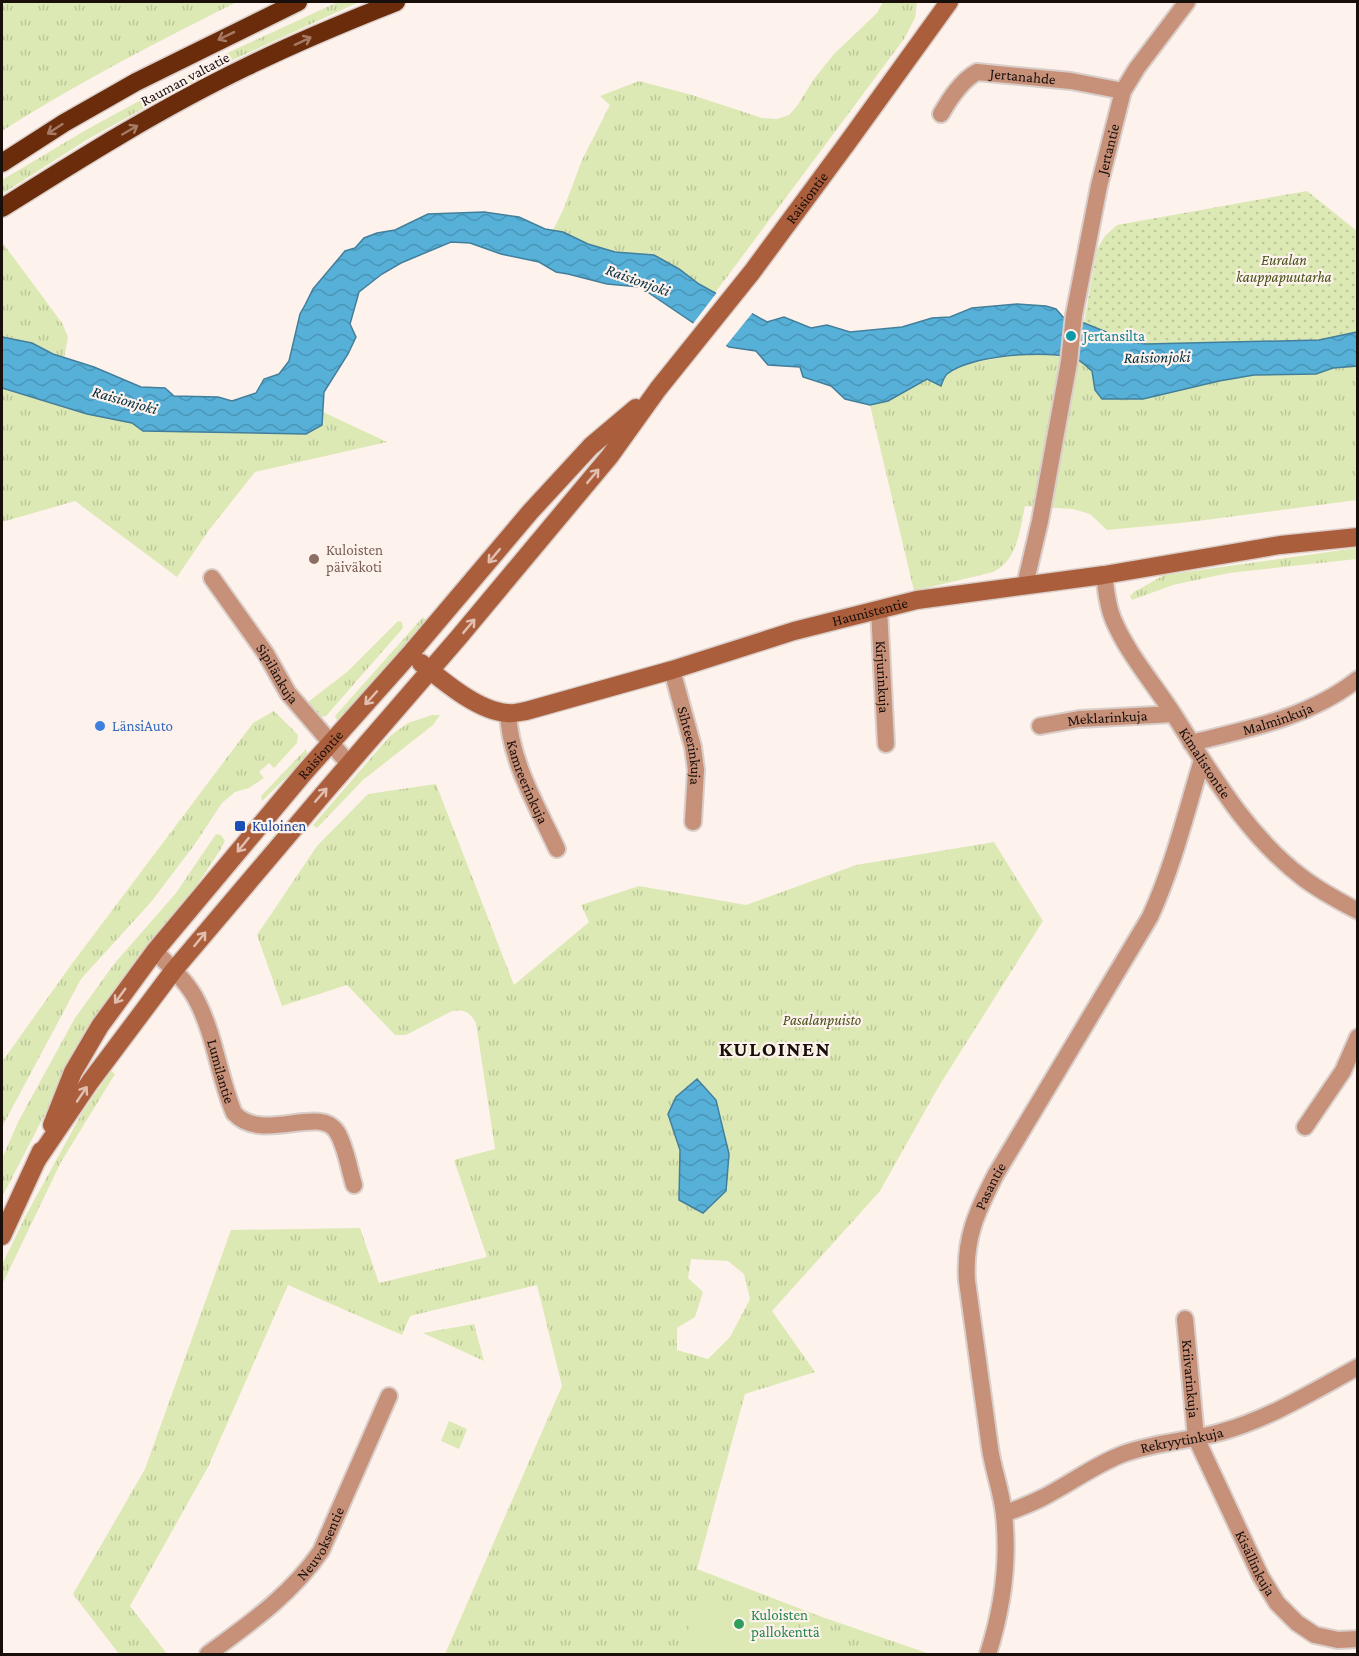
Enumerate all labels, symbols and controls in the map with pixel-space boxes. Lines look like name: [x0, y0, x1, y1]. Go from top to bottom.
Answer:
one-way arrow: [218, 31, 236, 43]
one-way arrow: [294, 34, 312, 45]
street label: Rauman valtatie: [138, 49, 232, 109]
street label: Jertanahde: [987, 65, 1057, 88]
street label: Jertantie: [1094, 122, 1123, 178]
one-way arrow: [47, 123, 64, 135]
one-way arrow: [121, 124, 138, 136]
street label: Raisiontie: [783, 169, 831, 227]
park label: Euralan kauppapuutarha: [1236, 252, 1332, 286]
water label: Raisionjoki: [603, 261, 673, 301]
place label: Jertansilta: [1081, 328, 1145, 345]
marker: Jertansilta: [1064, 329, 1078, 343]
water label: Raisionjoki: [1123, 348, 1191, 367]
water label: Raisionjoki: [90, 383, 160, 419]
one-way arrow: [587, 468, 600, 484]
place label: Kuloisten päiväkoti: [326, 542, 383, 576]
one-way arrow: [487, 548, 500, 564]
marker: Kuloisten päiväkoti: [307, 552, 321, 566]
street label: Haunistentie: [830, 595, 910, 629]
one-way arrow: [462, 618, 475, 634]
street label: Sipilänkuja: [253, 640, 302, 707]
street label: Kirjurinkuja: [873, 640, 892, 714]
one-way arrow: [364, 690, 378, 705]
street label: Malminkuja: [1241, 699, 1315, 738]
street label: Sihteerinkuja: [674, 704, 704, 786]
street label: Meklarinkuja: [1066, 707, 1148, 729]
place label: LänsiAuto: [112, 718, 173, 734]
marker: LänsiAuto: [93, 719, 107, 733]
street label: Kimalistontie: [1176, 724, 1234, 802]
street label: Raisiontie: [294, 727, 346, 782]
street label: Kamreerinkuja: [504, 738, 552, 826]
one-way arrow: [315, 787, 328, 803]
place label: Kuloinen: [252, 818, 306, 834]
marker: Kuloinen: [233, 819, 247, 833]
one-way arrow: [237, 837, 250, 853]
one-way arrow: [193, 931, 206, 947]
one-way arrow: [114, 988, 127, 1004]
park label: Pasalanpuisto: [783, 1012, 861, 1029]
street label: Lumilantie: [204, 1037, 238, 1106]
district label: KULOINEN: [719, 1037, 831, 1061]
one-way arrow: [76, 1087, 88, 1103]
street label: Pasantie: [972, 1159, 1009, 1212]
street label: Kriivarinkuja: [1179, 1339, 1202, 1419]
street label: Rekryytinkuja: [1139, 1424, 1225, 1456]
street label: Neuvoksentie: [294, 1504, 347, 1583]
street label: Kisällinkuja: [1232, 1528, 1279, 1599]
place label: Kuloisten pallokenttä: [751, 1607, 820, 1641]
marker: Kuloisten pallokenttä: [732, 1617, 746, 1631]

